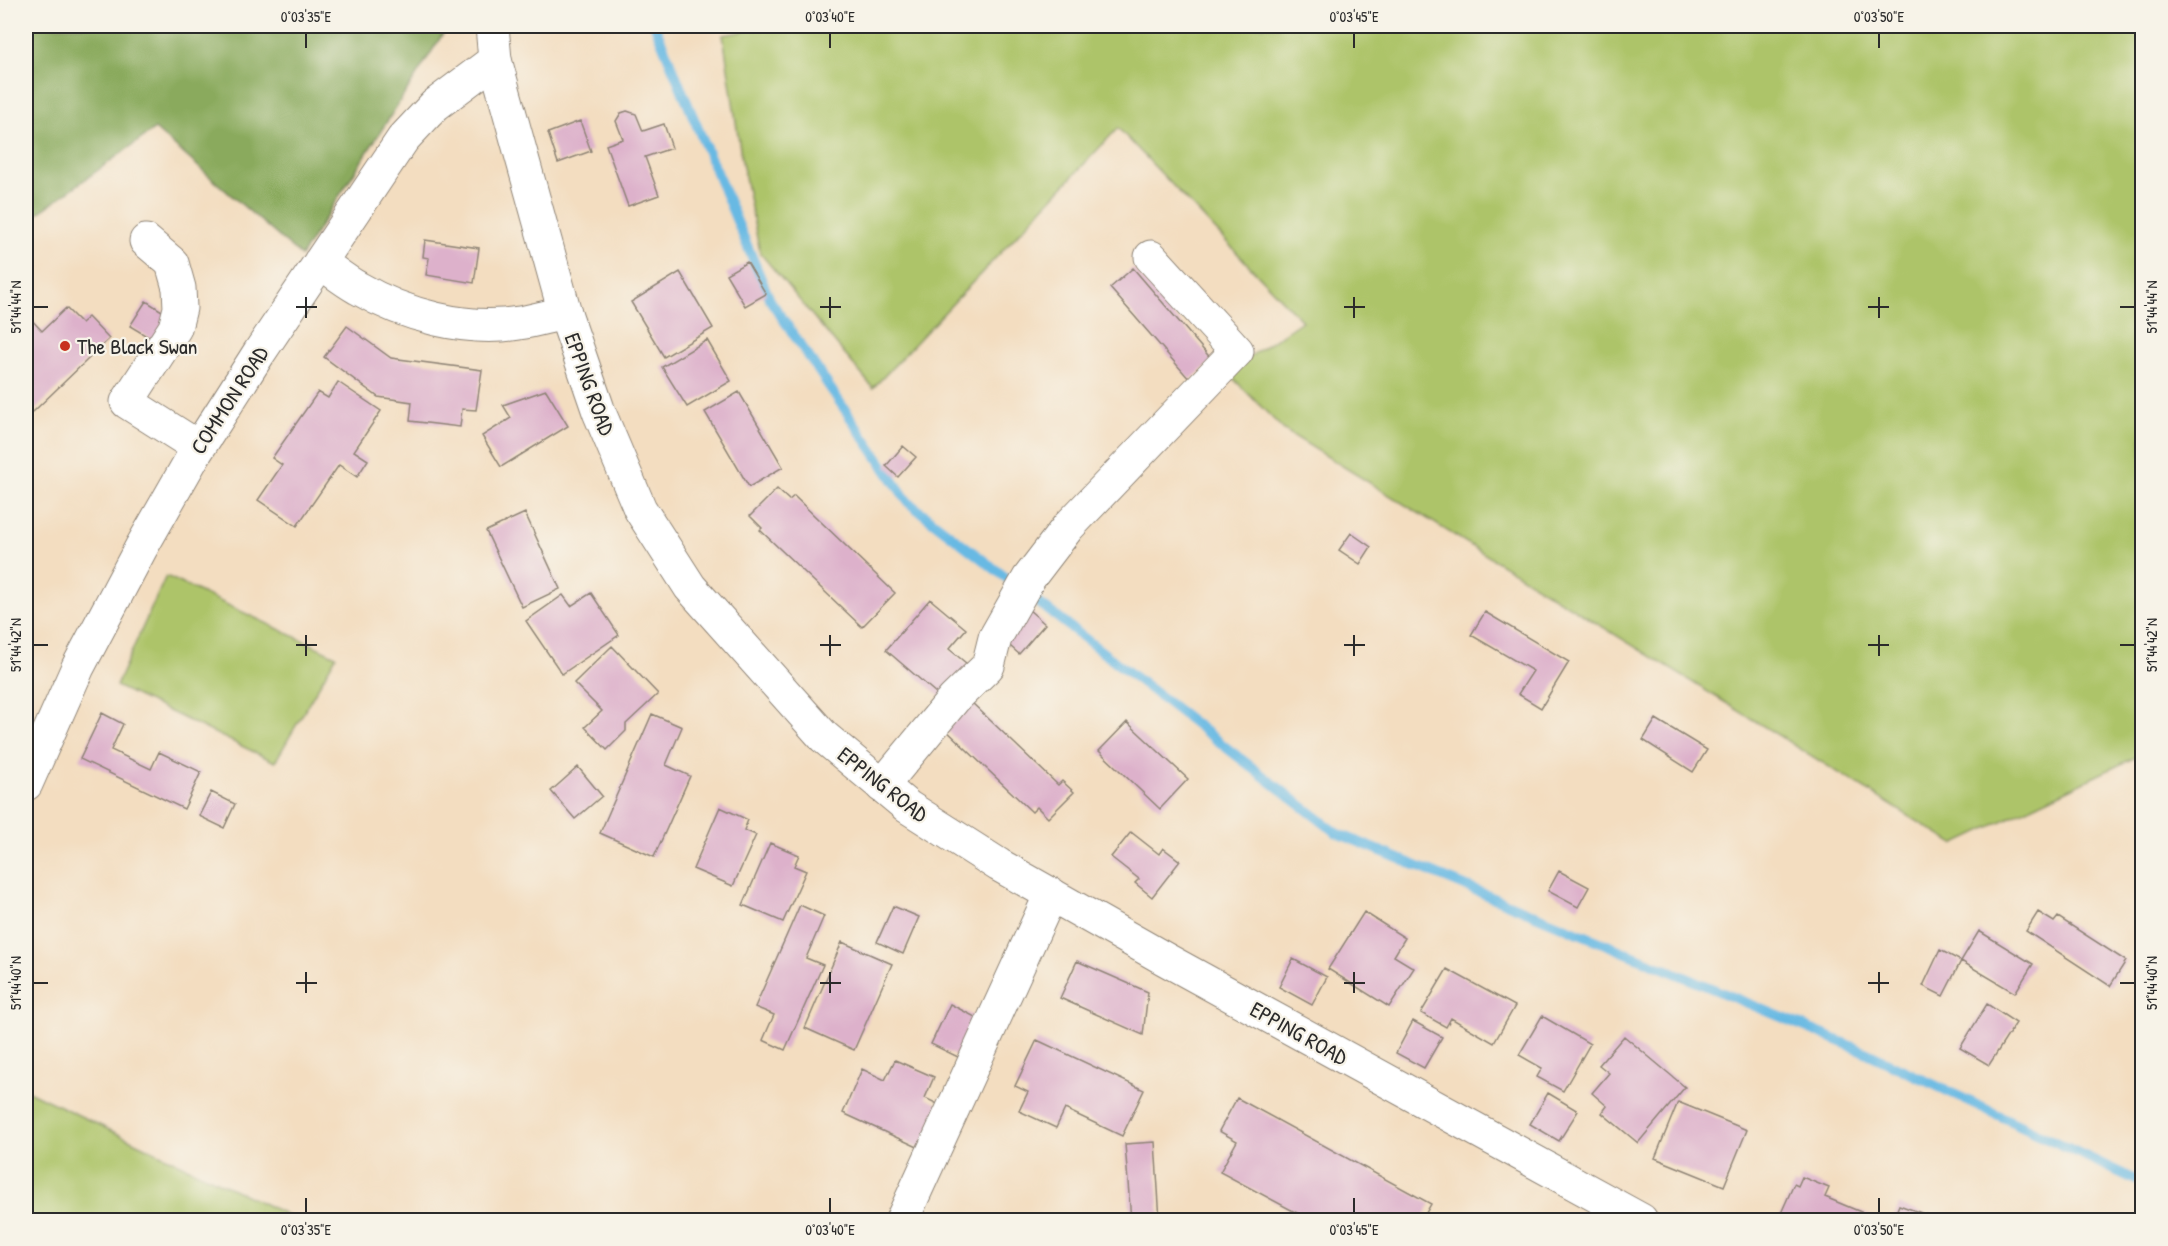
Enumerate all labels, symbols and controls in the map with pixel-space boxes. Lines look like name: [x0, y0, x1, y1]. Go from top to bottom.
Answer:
text: 0°03'35"E: [281, 6, 332, 27]
text: 0°03'40"E: [805, 6, 855, 27]
text: 0°03'45"E: [1329, 6, 1379, 27]
text: 0°03'50"E: [1854, 6, 1905, 27]
text: 51°44'44"N: [5, 281, 26, 333]
text: 51°44'44"N: [2141, 281, 2162, 333]
street label: EPPING ROAD: [558, 329, 623, 440]
place label: The Black Swan: [77, 331, 198, 361]
marker: The Black Swan: [58, 339, 72, 353]
street label: COMMON ROAD: [183, 340, 275, 460]
text: 51°44'42"N: [5, 618, 26, 672]
text: 51°44'42"N: [2141, 618, 2162, 672]
street label: EPPING ROAD: [832, 739, 935, 829]
text: 51°44'40"N: [5, 956, 26, 1010]
text: 51°44'40"N: [2141, 956, 2162, 1010]
street label: EPPING ROAD: [1245, 994, 1353, 1072]
text: 0°03'35"E: [281, 1219, 332, 1240]
text: 0°03'40"E: [805, 1219, 855, 1240]
text: 0°03'45"E: [1329, 1219, 1379, 1240]
text: 0°03'50"E: [1854, 1219, 1905, 1240]

